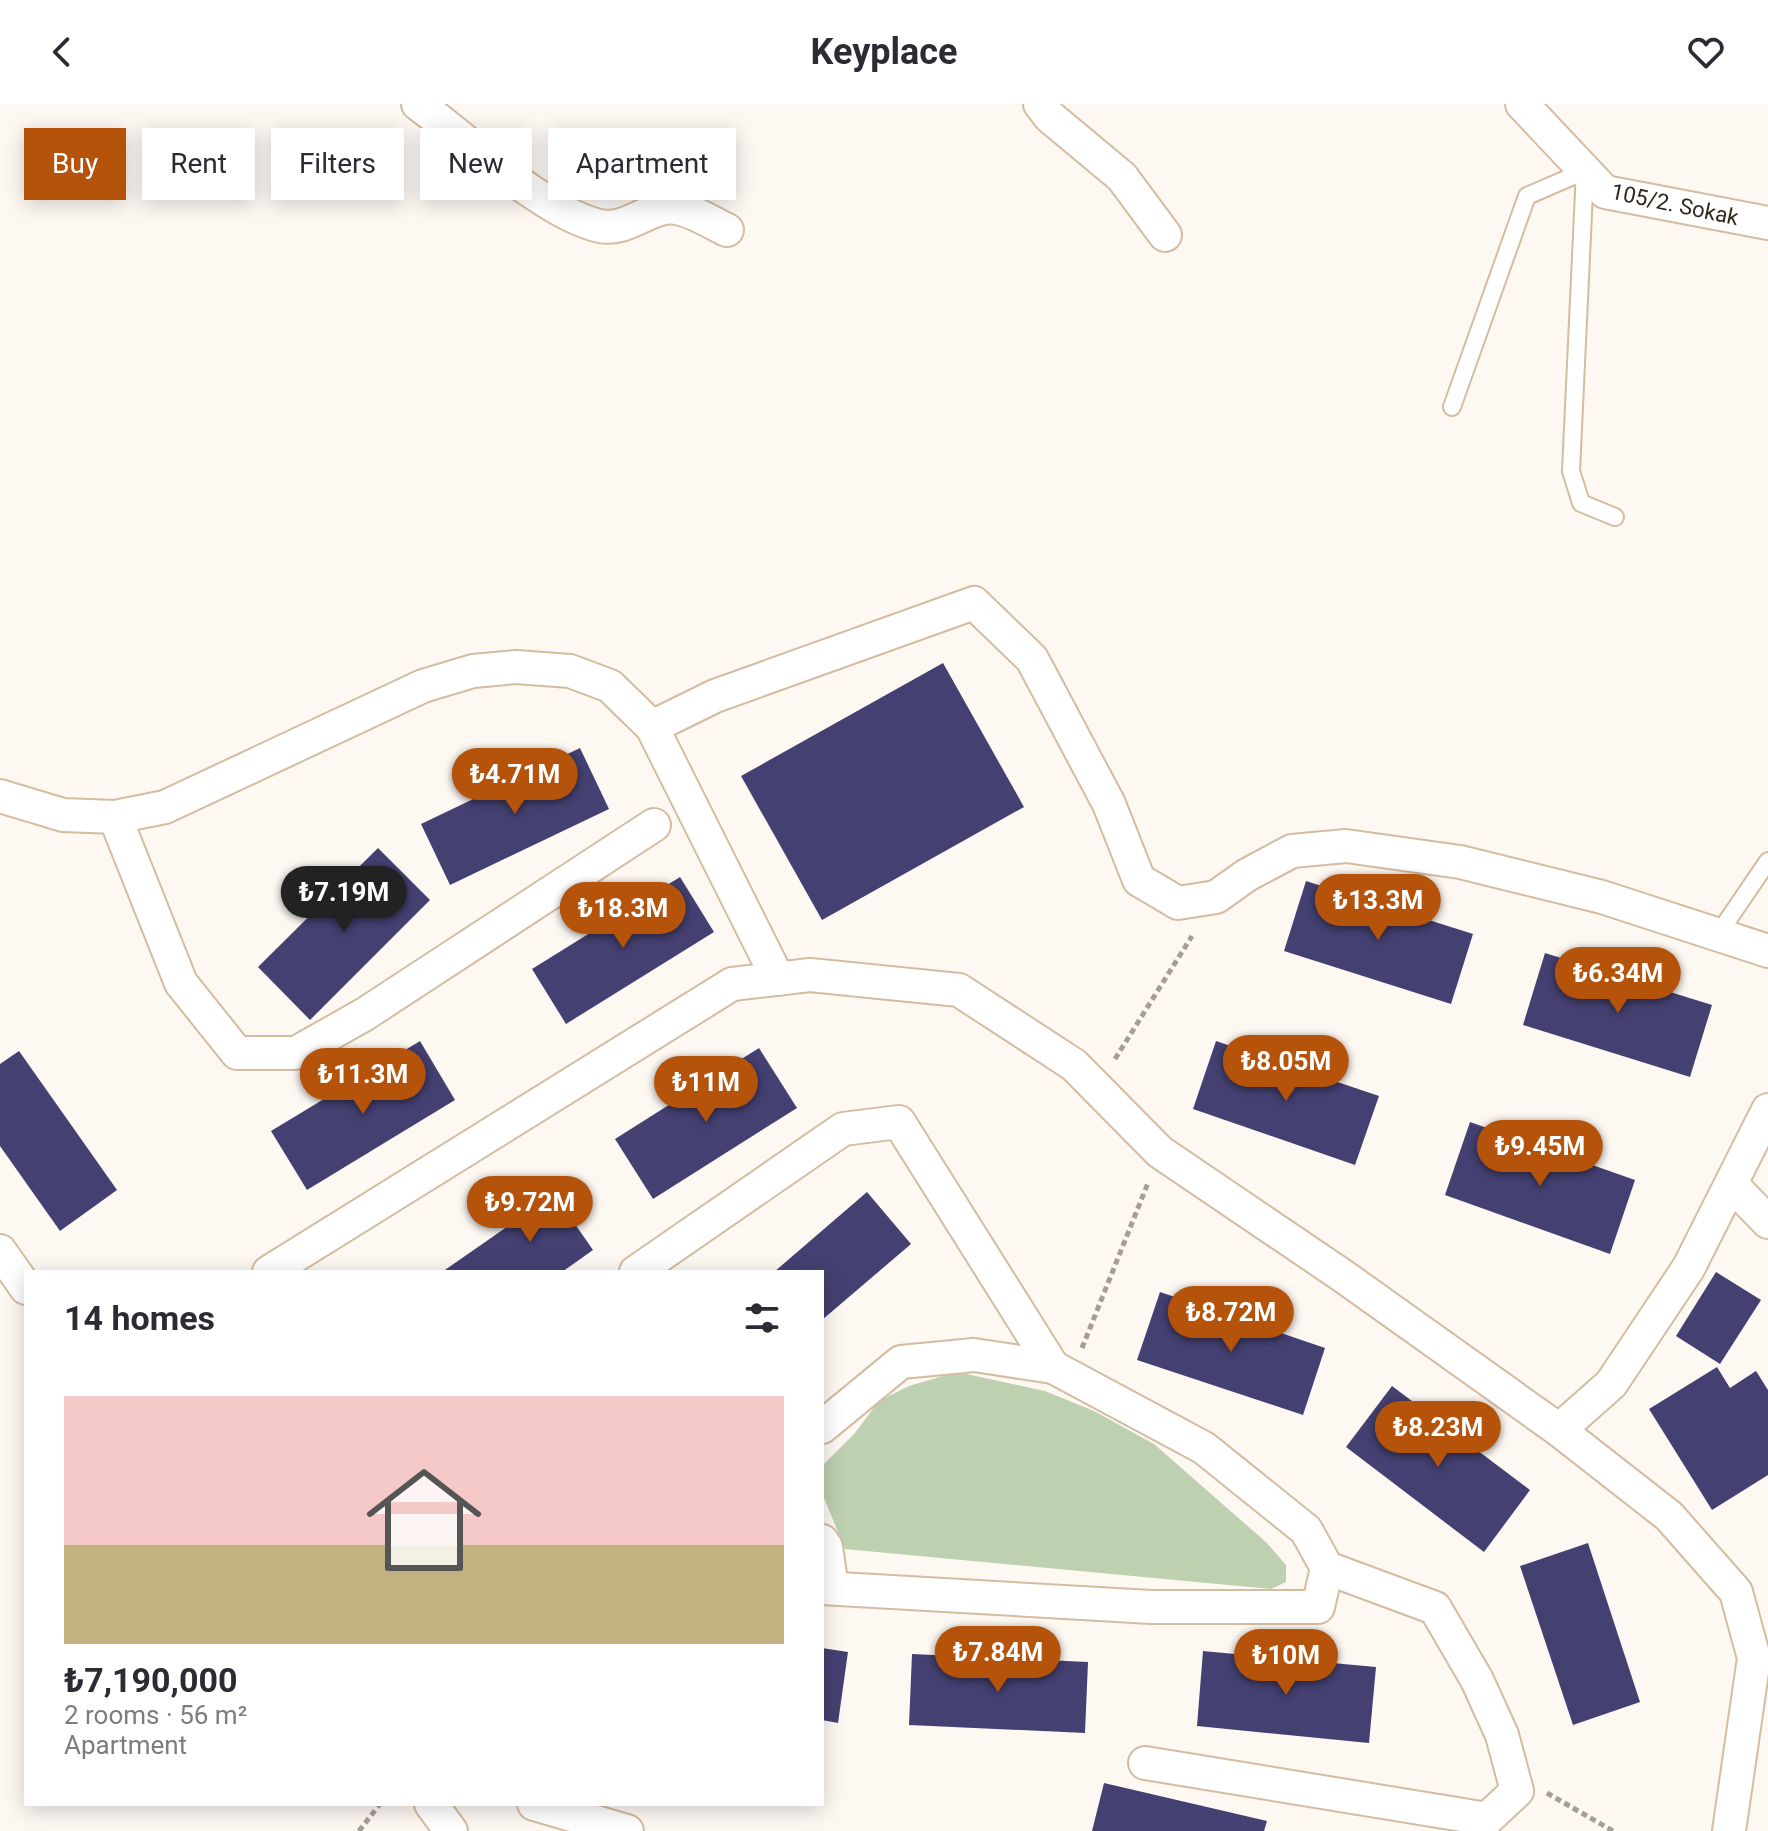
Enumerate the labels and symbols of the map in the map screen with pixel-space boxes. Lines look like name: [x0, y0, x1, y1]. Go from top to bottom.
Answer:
street label: 105/2. Sokak: [1609, 179, 1742, 230]
pin: ₺4.71M: [450, 748, 580, 816]
pin: ₺7.19M: [279, 866, 409, 934]
pin: ₺13.3M: [1313, 874, 1443, 942]
pin: ₺18.3M: [558, 882, 688, 950]
pin: ₺6.34M: [1553, 947, 1683, 1015]
pin: ₺8.05M: [1221, 1035, 1351, 1103]
pin: ₺11.3M: [298, 1048, 428, 1116]
pin: ₺11M: [659, 1056, 753, 1124]
pin: ₺9.45M: [1475, 1120, 1605, 1188]
pin: ₺9.72M: [465, 1176, 595, 1244]
pin: ₺8.72M: [1166, 1286, 1296, 1354]
pin: ₺8.23M: [1373, 1401, 1503, 1469]
pin: ₺7.84M: [933, 1626, 1063, 1694]
pin: ₺10M: [1239, 1629, 1333, 1697]

